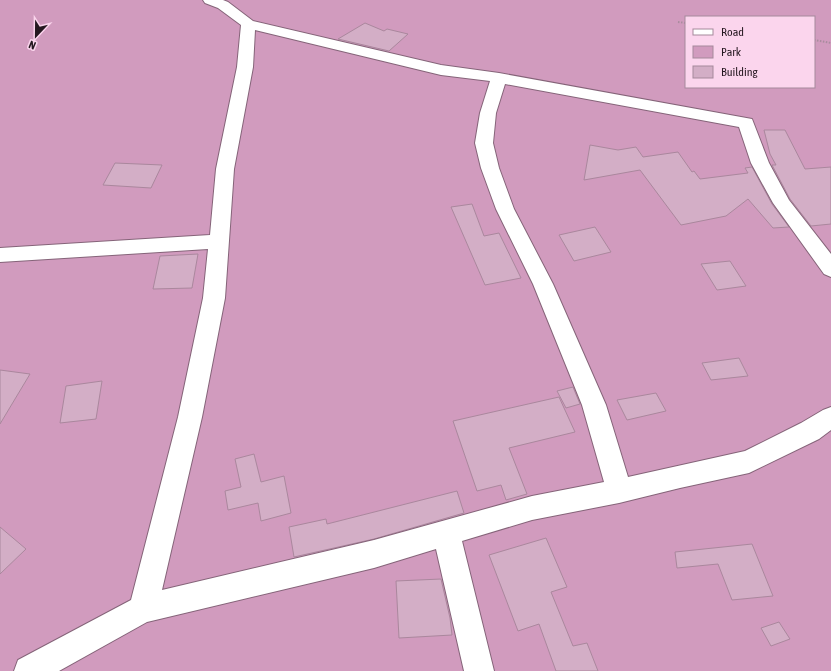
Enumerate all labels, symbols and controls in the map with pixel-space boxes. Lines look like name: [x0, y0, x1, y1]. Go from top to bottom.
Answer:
north arrow: [16, 16, 56, 56]
legend: [685, 16, 815, 88]
text: Road: [721, 25, 744, 39]
text: N: [27, 38, 38, 52]
text: Park: [721, 45, 742, 59]
text: Building: [721, 65, 759, 79]

